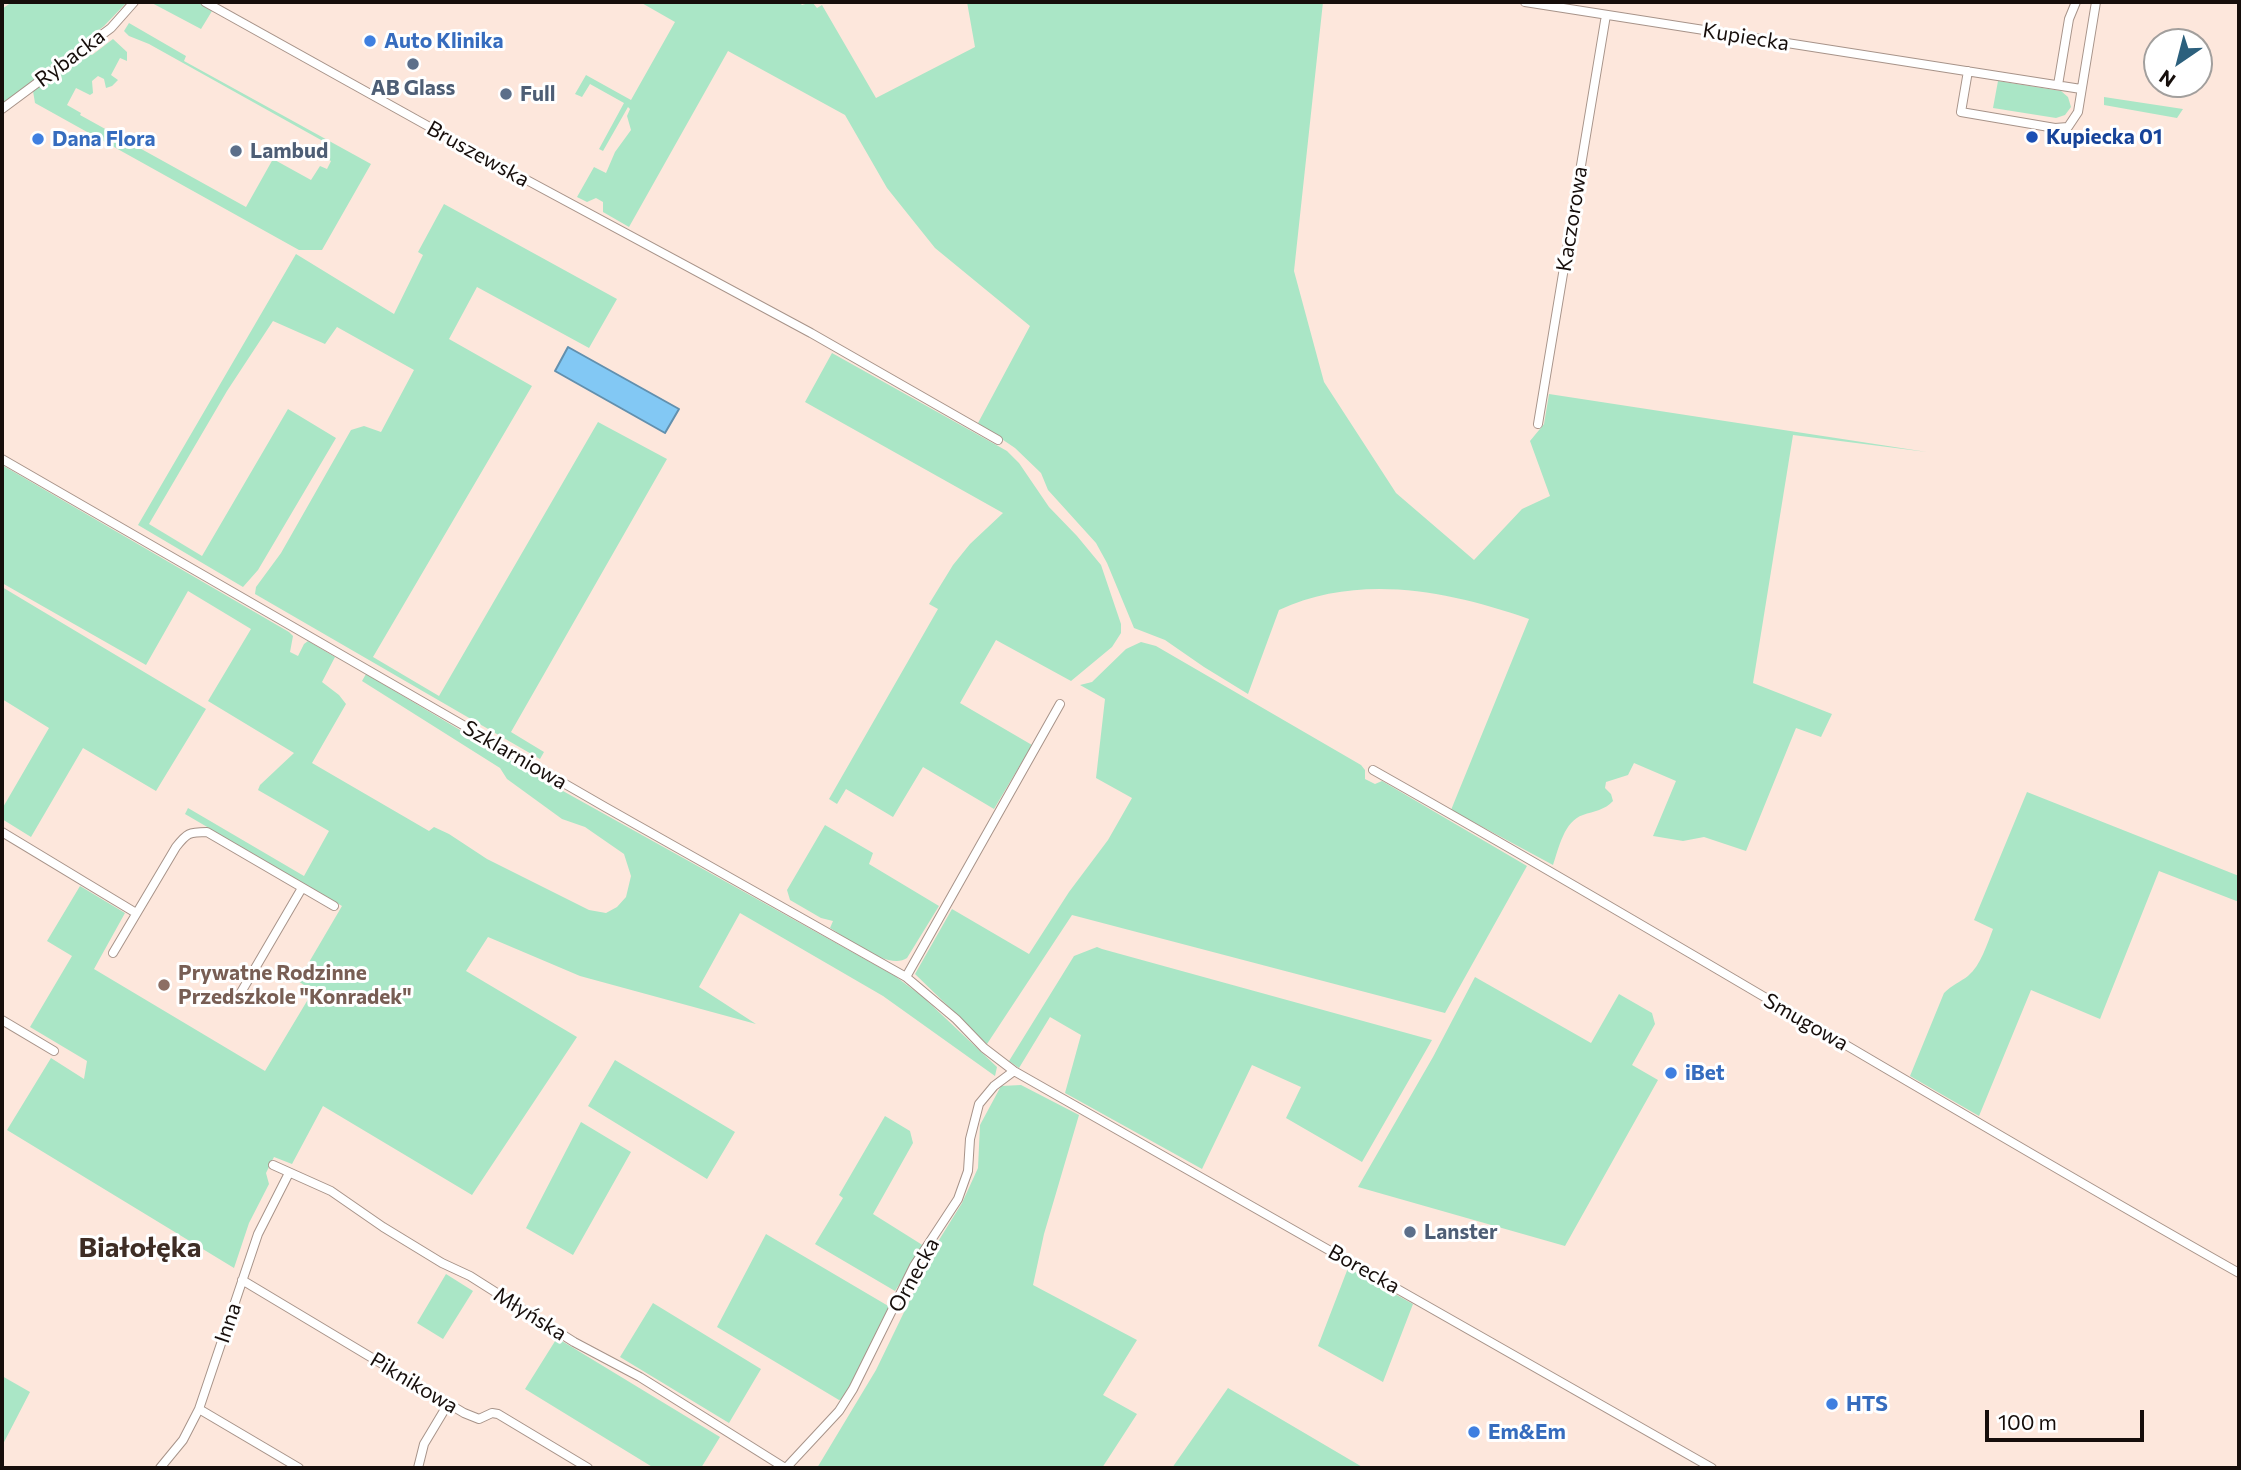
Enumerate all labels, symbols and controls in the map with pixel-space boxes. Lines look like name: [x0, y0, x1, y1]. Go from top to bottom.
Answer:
street label: Kupiecka: [1701, 18, 1791, 56]
street label: Rybacka: [30, 24, 110, 92]
place label: Auto Klinika: [384, 28, 504, 54]
north arrow: [2143, 28, 2213, 98]
marker: Auto Klinika: [362, 33, 378, 49]
marker: AB Glass: [405, 56, 421, 72]
text: N: [2154, 65, 2179, 92]
place label: AB Glass: [371, 75, 455, 101]
place label: Full: [520, 81, 555, 107]
marker: Full: [498, 86, 514, 102]
street label: Bruszewska: [422, 116, 534, 192]
place label: Kupiecka 01: [2046, 124, 2162, 150]
place label: Dana Flora: [52, 126, 156, 152]
marker: Kupiecka 01: [2024, 129, 2040, 145]
marker: Dana Flora: [30, 131, 46, 147]
place label: Lambud: [250, 138, 328, 164]
marker: Lambud: [228, 143, 244, 159]
street label: Kaczorowa: [1551, 165, 1593, 273]
street label: Szklarniowa: [458, 715, 572, 795]
place label: Prywatne Rodzinne Przedszkole "Konradek": [178, 960, 412, 1010]
marker: Prywatne Rodzinne Przedszkole "Konradek": [156, 977, 172, 993]
street label: Smugowa: [1759, 988, 1853, 1056]
place label: iBet: [1685, 1060, 1725, 1086]
marker: iBet: [1663, 1065, 1679, 1081]
place label: Lanster: [1424, 1219, 1498, 1245]
marker: Lanster: [1402, 1224, 1418, 1240]
district label: Białołęka: [78, 1231, 202, 1265]
street label: Ornecka: [883, 1233, 945, 1317]
street label: Borecka: [1324, 1239, 1404, 1299]
street label: Młyńska: [489, 1282, 571, 1346]
street label: Inna: [209, 1300, 247, 1346]
street label: Piknikowa: [365, 1347, 463, 1419]
place label: HTS: [1846, 1391, 1888, 1417]
marker: HTS: [1824, 1396, 1840, 1412]
scale bar: [1989, 1396, 2148, 1440]
text: 100 m: [1998, 1409, 2057, 1434]
place label: Em&Em: [1488, 1419, 1566, 1445]
marker: Em&Em: [1466, 1424, 1482, 1440]

